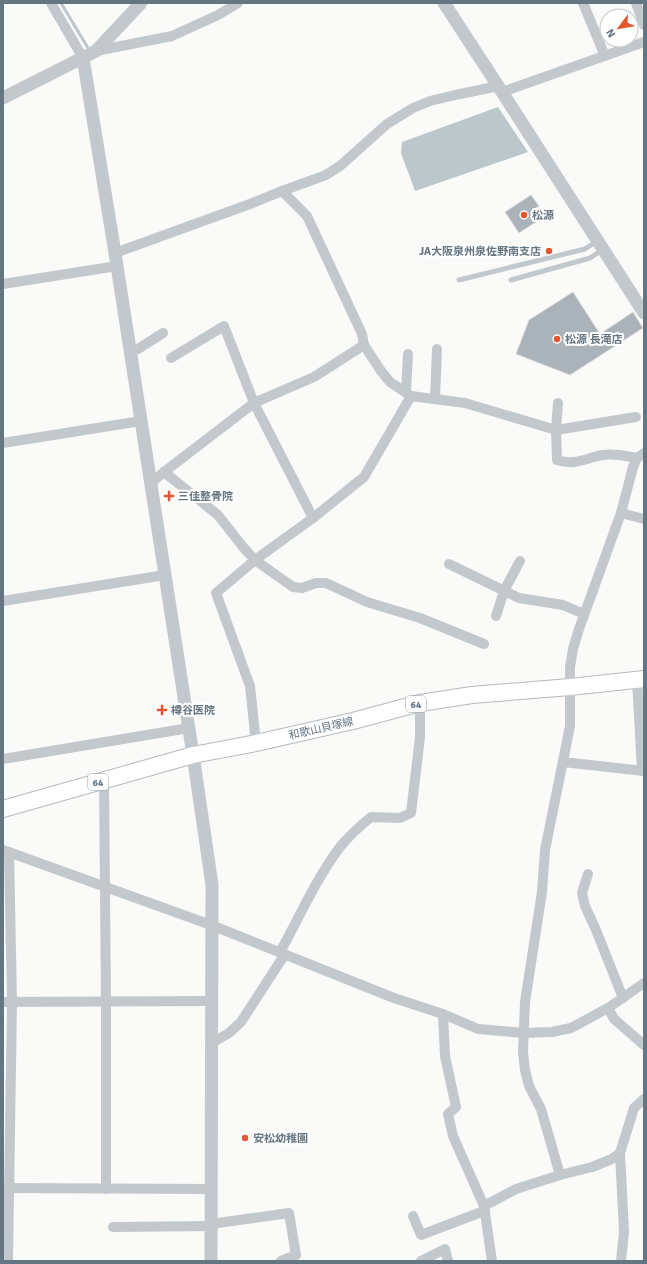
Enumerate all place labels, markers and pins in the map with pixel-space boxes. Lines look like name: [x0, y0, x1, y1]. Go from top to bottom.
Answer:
place label: 松源: [532, 209, 554, 222]
marker: 松源: [519, 210, 529, 220]
place label: JA大阪泉州泉佐野南支店: [419, 245, 541, 258]
marker: JA大阪泉州泉佐野南支店: [544, 246, 554, 256]
place label: 松源 長滝店: [565, 333, 622, 346]
marker: 松源 長滝店: [552, 334, 562, 344]
marker: 三佳整骨院: [163, 490, 175, 502]
place label: 三佳整骨院: [178, 490, 233, 503]
marker: 樽谷医院: [156, 704, 168, 716]
place label: 樽谷医院: [171, 704, 215, 717]
place label: 安松幼稚園: [253, 1132, 308, 1145]
marker: 安松幼稚園: [240, 1133, 250, 1143]

